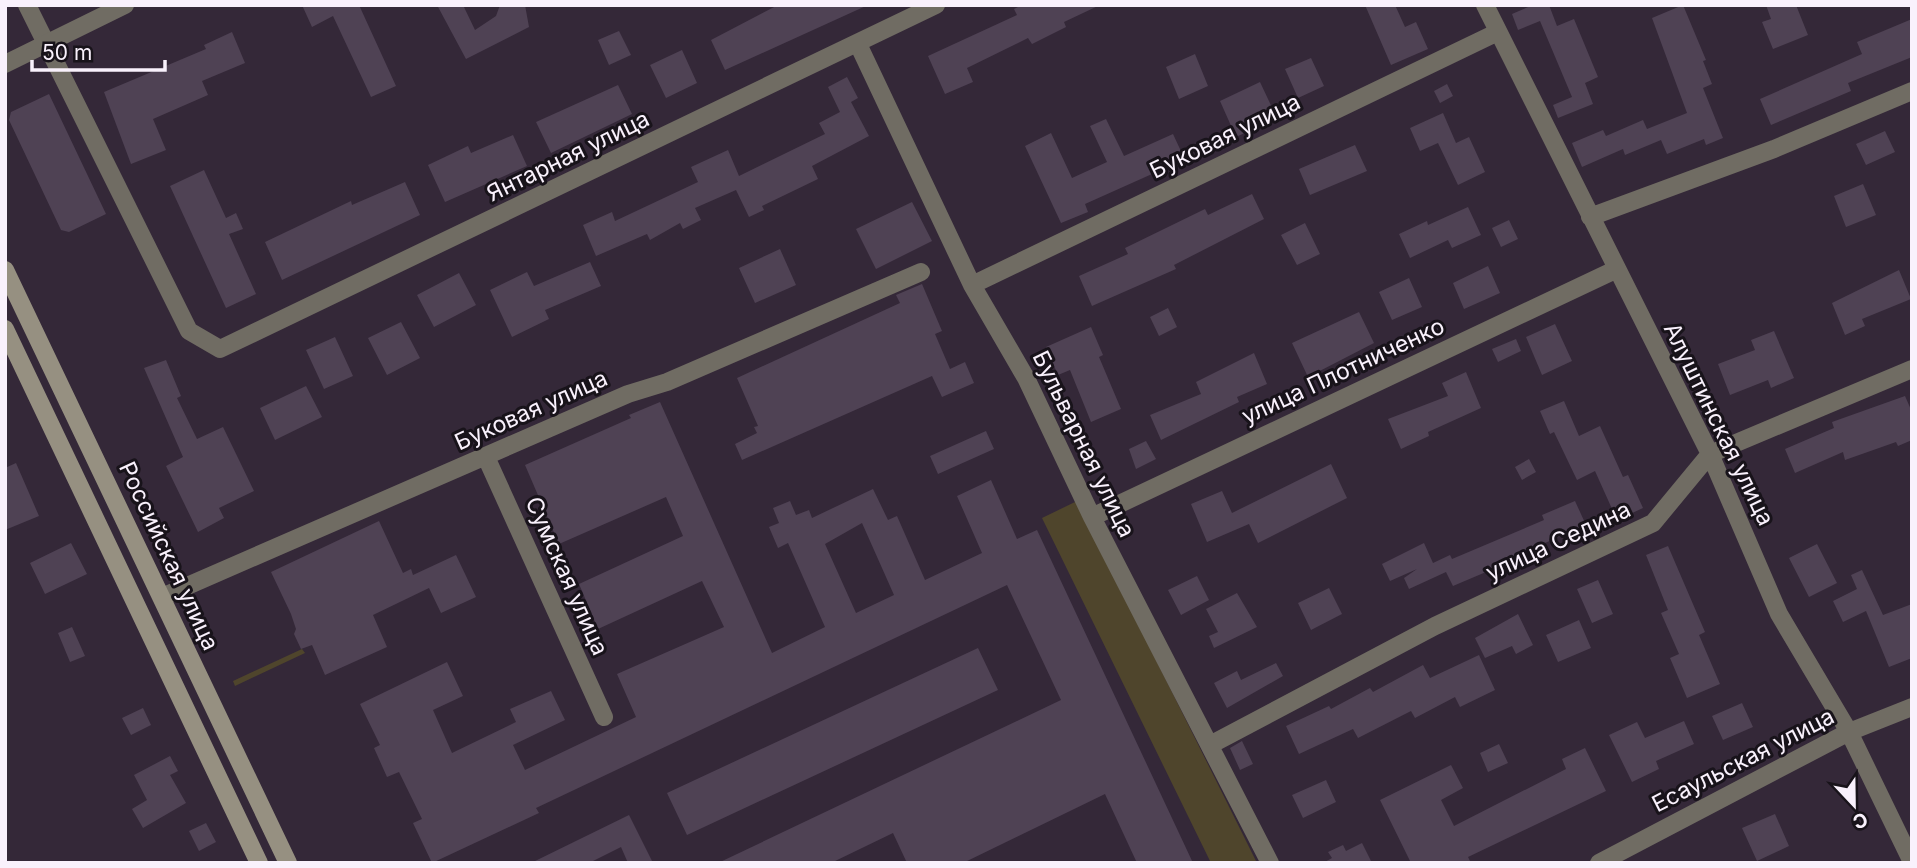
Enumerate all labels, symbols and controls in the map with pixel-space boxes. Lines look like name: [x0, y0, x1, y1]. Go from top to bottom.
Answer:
scale bar: [32, 28, 164, 72]
text: 50 m: [42, 40, 92, 65]
street label: Буковая улица: [1145, 87, 1305, 185]
street label: Янтарная улица: [482, 105, 654, 207]
street label: улица Плотниченко: [1237, 312, 1449, 430]
street label: Алуштинская улица: [1658, 318, 1780, 530]
street label: Бульварная улица: [1027, 346, 1141, 542]
street label: Буковая улица: [450, 364, 612, 456]
street label: Российская улица: [113, 457, 225, 655]
street label: Сумская улица: [520, 492, 614, 660]
street label: улица Седина: [1481, 495, 1635, 587]
street label: Есаульская улица: [1647, 702, 1839, 818]
north arrow: [1819, 770, 1889, 840]
text: С: [1849, 807, 1871, 834]

